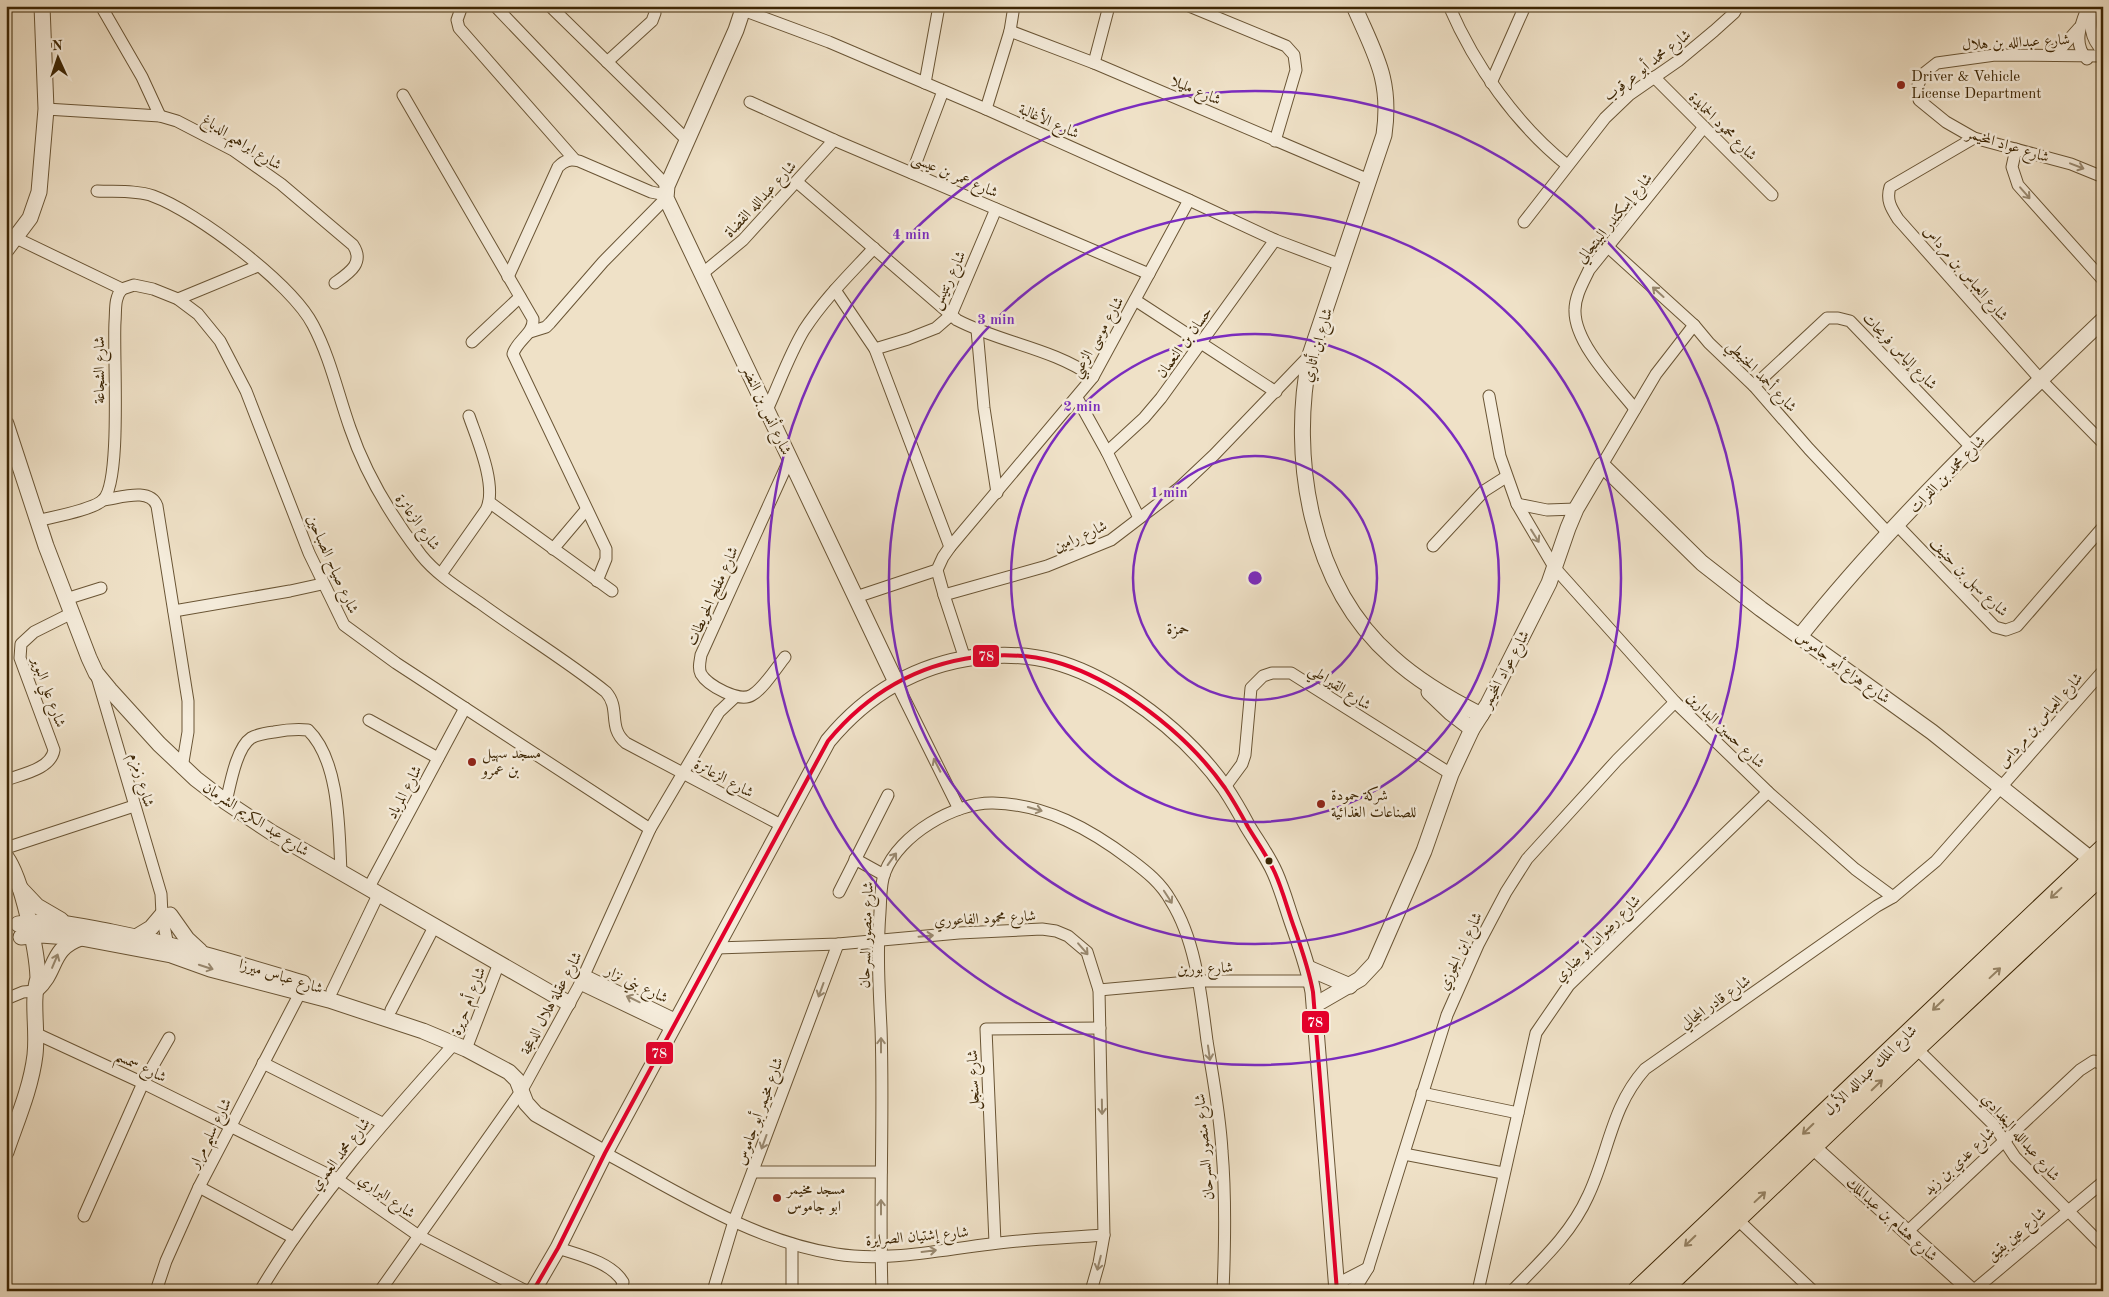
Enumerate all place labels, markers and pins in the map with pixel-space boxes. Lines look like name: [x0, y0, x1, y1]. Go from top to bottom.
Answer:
place label: Driver & Vehicle License Department: [1911, 70, 2042, 102]
marker: Driver & Vehicle License Department: [1895, 79, 1907, 91]
centre of rings: [1246, 569, 1264, 587]
place label: مسجد سهيل بن عمرو: [480, 747, 541, 780]
marker: مسجد سهيل بن عمرو: [466, 756, 478, 768]
place label: شركة حمودة للصناعات الغذائية: [1331, 786, 1416, 821]
marker: شركة حمودة للصناعات الغذائية: [1315, 798, 1327, 810]
unlabelled marker: [1264, 856, 1274, 866]
place label: مسجد مخيمر ابو جاموس: [785, 1183, 845, 1215]
marker: مسجد مخيمر ابو جاموس: [771, 1192, 783, 1204]

